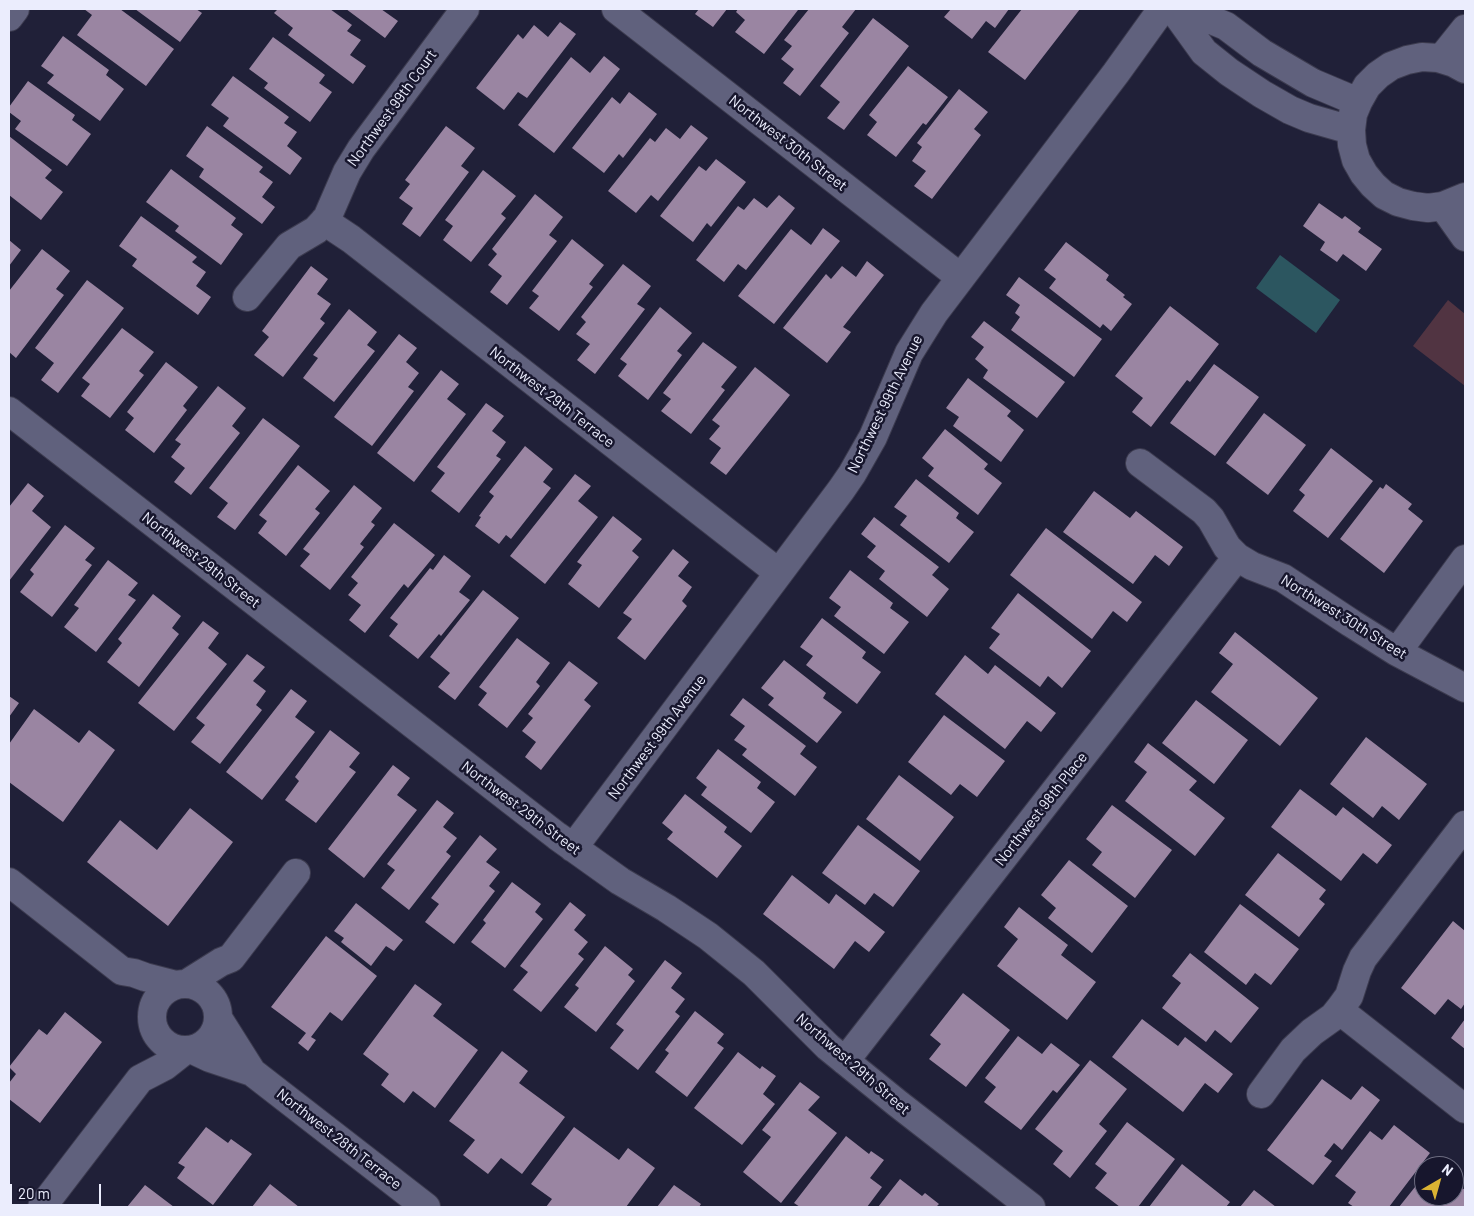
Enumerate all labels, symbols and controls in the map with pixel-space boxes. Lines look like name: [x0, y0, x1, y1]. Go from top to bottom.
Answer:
street label: Northwest 99th Court: [344, 46, 440, 170]
street label: Northwest 30th Street: [725, 91, 851, 195]
street label: Northwest 99th Avenue: [844, 332, 926, 476]
street label: Northwest 29th Terrace: [486, 343, 618, 451]
street label: Northwest 29th Street: [138, 508, 264, 612]
street label: Northwest 30th Street: [1278, 571, 1410, 663]
street label: Northwest 99th Avenue: [604, 671, 710, 803]
street label: Northwest 98th Place: [991, 749, 1091, 869]
street label: Northwest 29th Street: [458, 757, 584, 859]
street label: Northwest 29th Street: [792, 1010, 914, 1118]
street label: Northwest 28th Terrace: [273, 1085, 405, 1193]
north arrow: [1414, 1156, 1464, 1206]
text: N: [1439, 1160, 1457, 1179]
scale bar: [12, 1174, 104, 1206]
text: 20 m: [18, 1184, 50, 1202]

